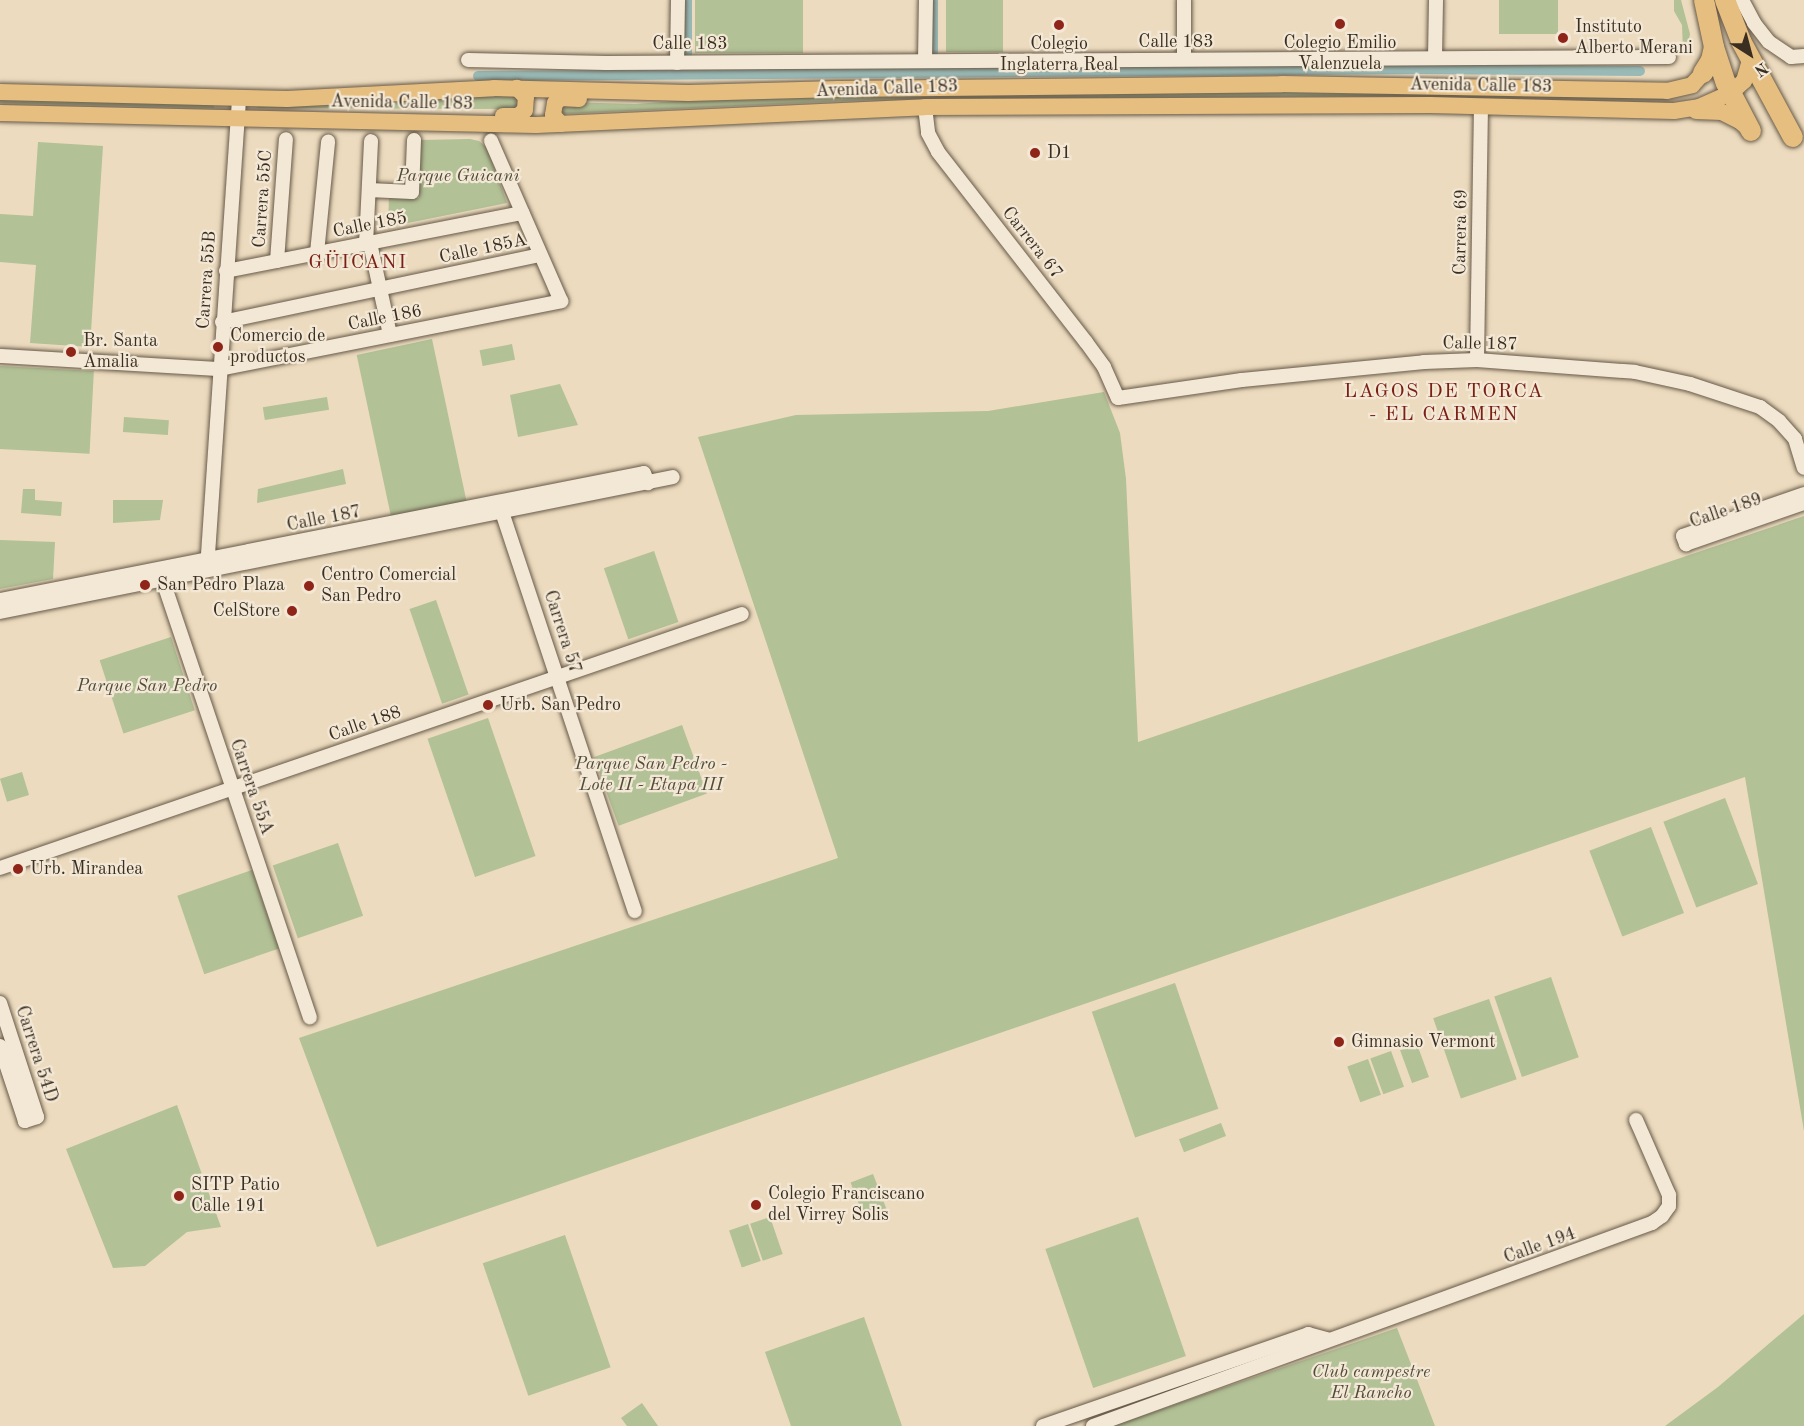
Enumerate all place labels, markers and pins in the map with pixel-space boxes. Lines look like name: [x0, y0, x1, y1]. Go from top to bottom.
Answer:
marker: Colegio Emilio Valenzuela: [1333, 17, 1347, 31]
place label: Instituto Alberto Merani: [1575, 17, 1693, 60]
marker: Colegio Inglaterra Real: [1052, 18, 1066, 32]
marker: Instituto Alberto Merani: [1556, 31, 1570, 45]
place label: Colegio Emilio Valenzuela: [1284, 33, 1396, 76]
place label: Colegio Inglaterra Real: [1000, 34, 1118, 76]
place label: D1: [1047, 142, 1071, 164]
marker: D1: [1028, 146, 1042, 160]
place label: Comercio de productos: [230, 326, 325, 368]
place label: Br. Santa Amalia: [83, 331, 158, 374]
marker: Comercio de productos: [211, 340, 225, 354]
marker: Br. Santa Amalia: [64, 345, 78, 359]
place label: Centro Comercial San Pedro: [321, 565, 456, 608]
place label: San Pedro Plaza: [157, 574, 285, 596]
marker: San Pedro Plaza: [138, 578, 152, 592]
marker: Centro Comercial San Pedro: [302, 579, 316, 593]
place label: CelStore: [213, 600, 280, 622]
marker: CelStore: [285, 604, 299, 618]
place label: Urb. San Pedro: [500, 694, 621, 716]
marker: Urb. San Pedro: [481, 698, 495, 712]
place label: Urb. Mirandea: [30, 858, 143, 880]
marker: Urb. Mirandea: [11, 862, 25, 876]
place label: Gimnasio Vermont: [1351, 1031, 1495, 1053]
marker: Gimnasio Vermont: [1332, 1035, 1346, 1049]
place label: SITP Patio Calle 191: [191, 1175, 280, 1218]
place label: Colegio Franciscano del Virrey Solis: [768, 1184, 925, 1226]
marker: SITP Patio Calle 191: [172, 1189, 186, 1203]
marker: Colegio Franciscano del Virrey Solis: [749, 1198, 763, 1212]

